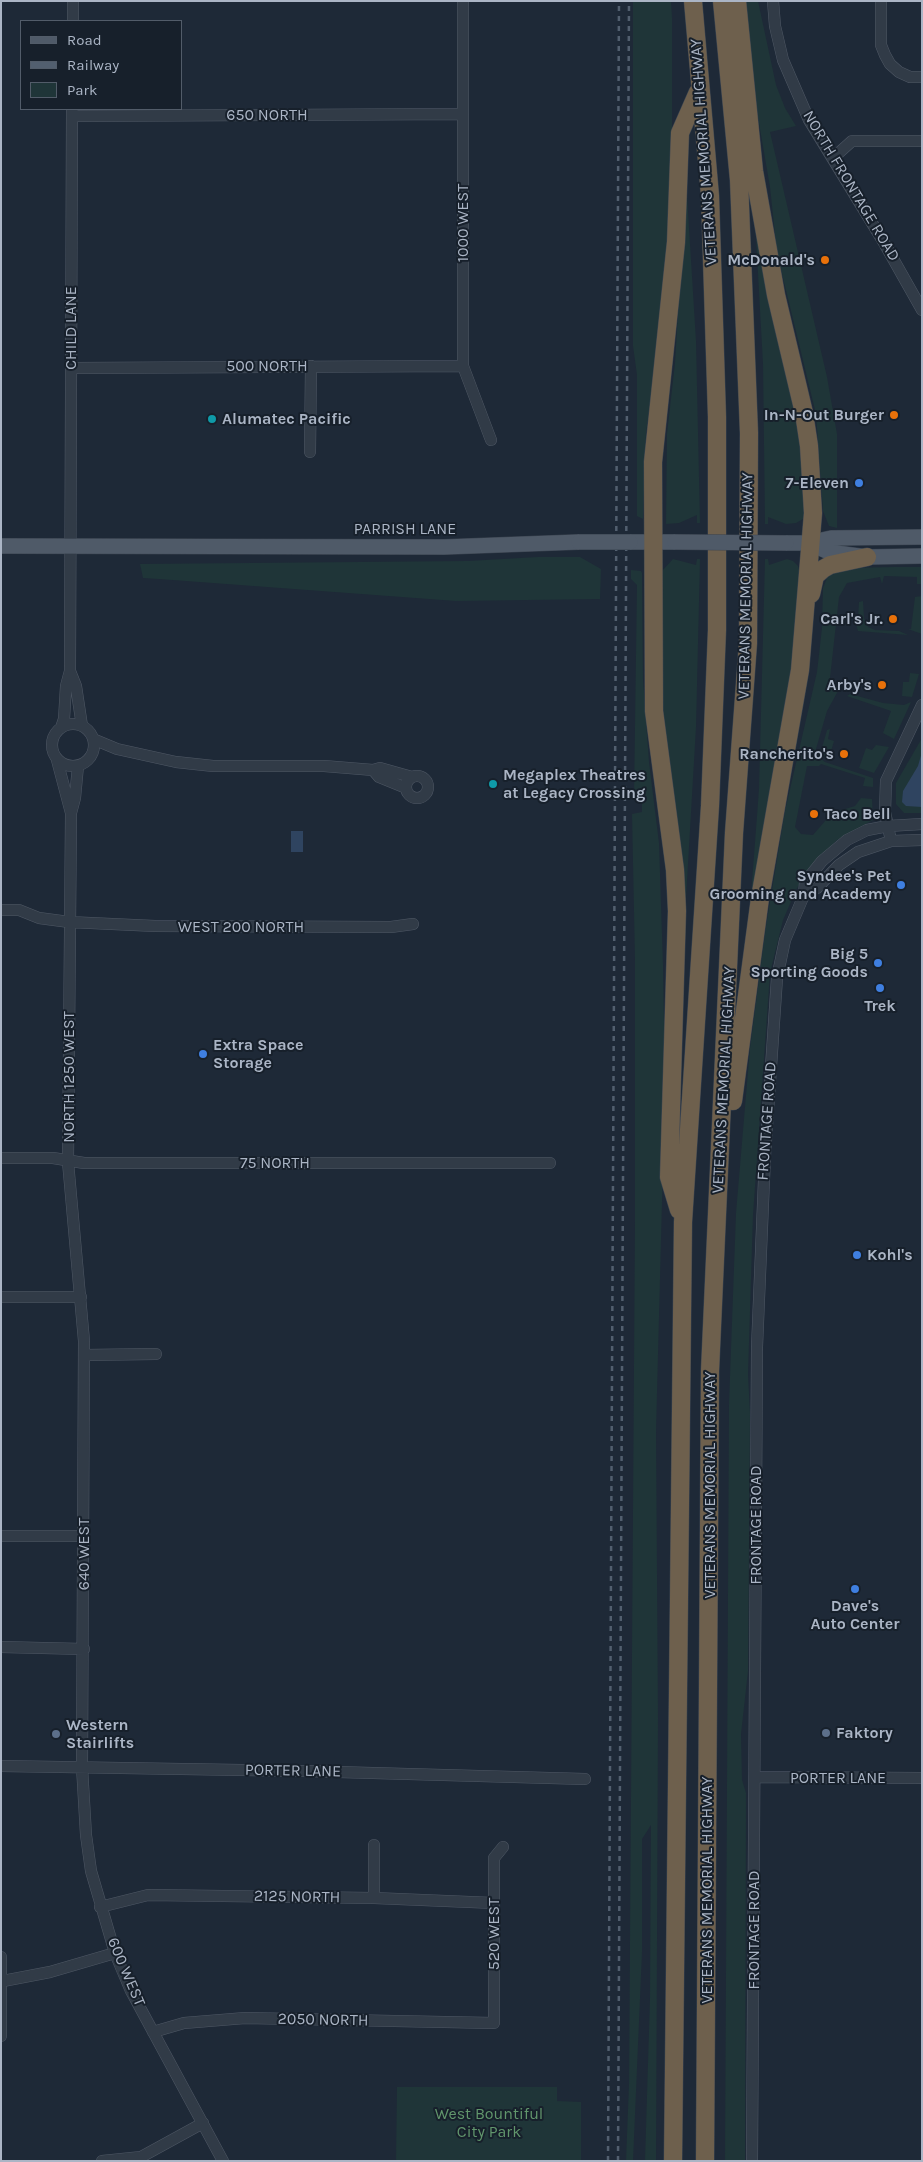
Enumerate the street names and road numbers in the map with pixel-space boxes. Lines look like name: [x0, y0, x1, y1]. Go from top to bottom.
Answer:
street label: VETERANS MEMORIAL HIGHWAY: [687, 38, 721, 266]
street label: 650 NORTH: [226, 105, 308, 125]
street label: NORTH FRONTAGE ROAD: [798, 107, 904, 265]
street label: 1000 WEST: [453, 184, 473, 262]
street label: CHILD LANE: [61, 286, 81, 370]
street label: 500 NORTH: [226, 356, 308, 376]
street label: VETERANS MEMORIAL HIGHWAY: [734, 472, 758, 700]
street label: PARRISH LANE: [354, 519, 456, 539]
street label: WEST 200 NORTH: [178, 917, 304, 937]
street label: VETERANS MEMORIAL HIGHWAY: [708, 966, 740, 1194]
street label: NORTH 1250 WEST: [59, 1011, 79, 1143]
street label: FRONTAGE ROAD: [753, 1061, 781, 1181]
street label: 75 NORTH: [240, 1153, 310, 1173]
street label: VETERANS MEMORIAL HIGHWAY: [700, 1371, 720, 1599]
street label: FRONTAGE ROAD: [746, 1466, 766, 1584]
street label: 640 WEST: [74, 1518, 94, 1590]
street label: PORTER LANE: [245, 1761, 341, 1781]
street label: PORTER LANE: [790, 1768, 886, 1788]
street label: VETERANS MEMORIAL HIGHWAY: [697, 1776, 717, 2004]
street label: FRONTAGE ROAD: [744, 1871, 764, 1989]
street label: 2125 NORTH: [254, 1887, 340, 1907]
street label: 520 WEST: [484, 1898, 504, 1970]
street label: 600 WEST: [103, 1935, 149, 2009]
street label: 2050 NORTH: [277, 2010, 369, 2030]

